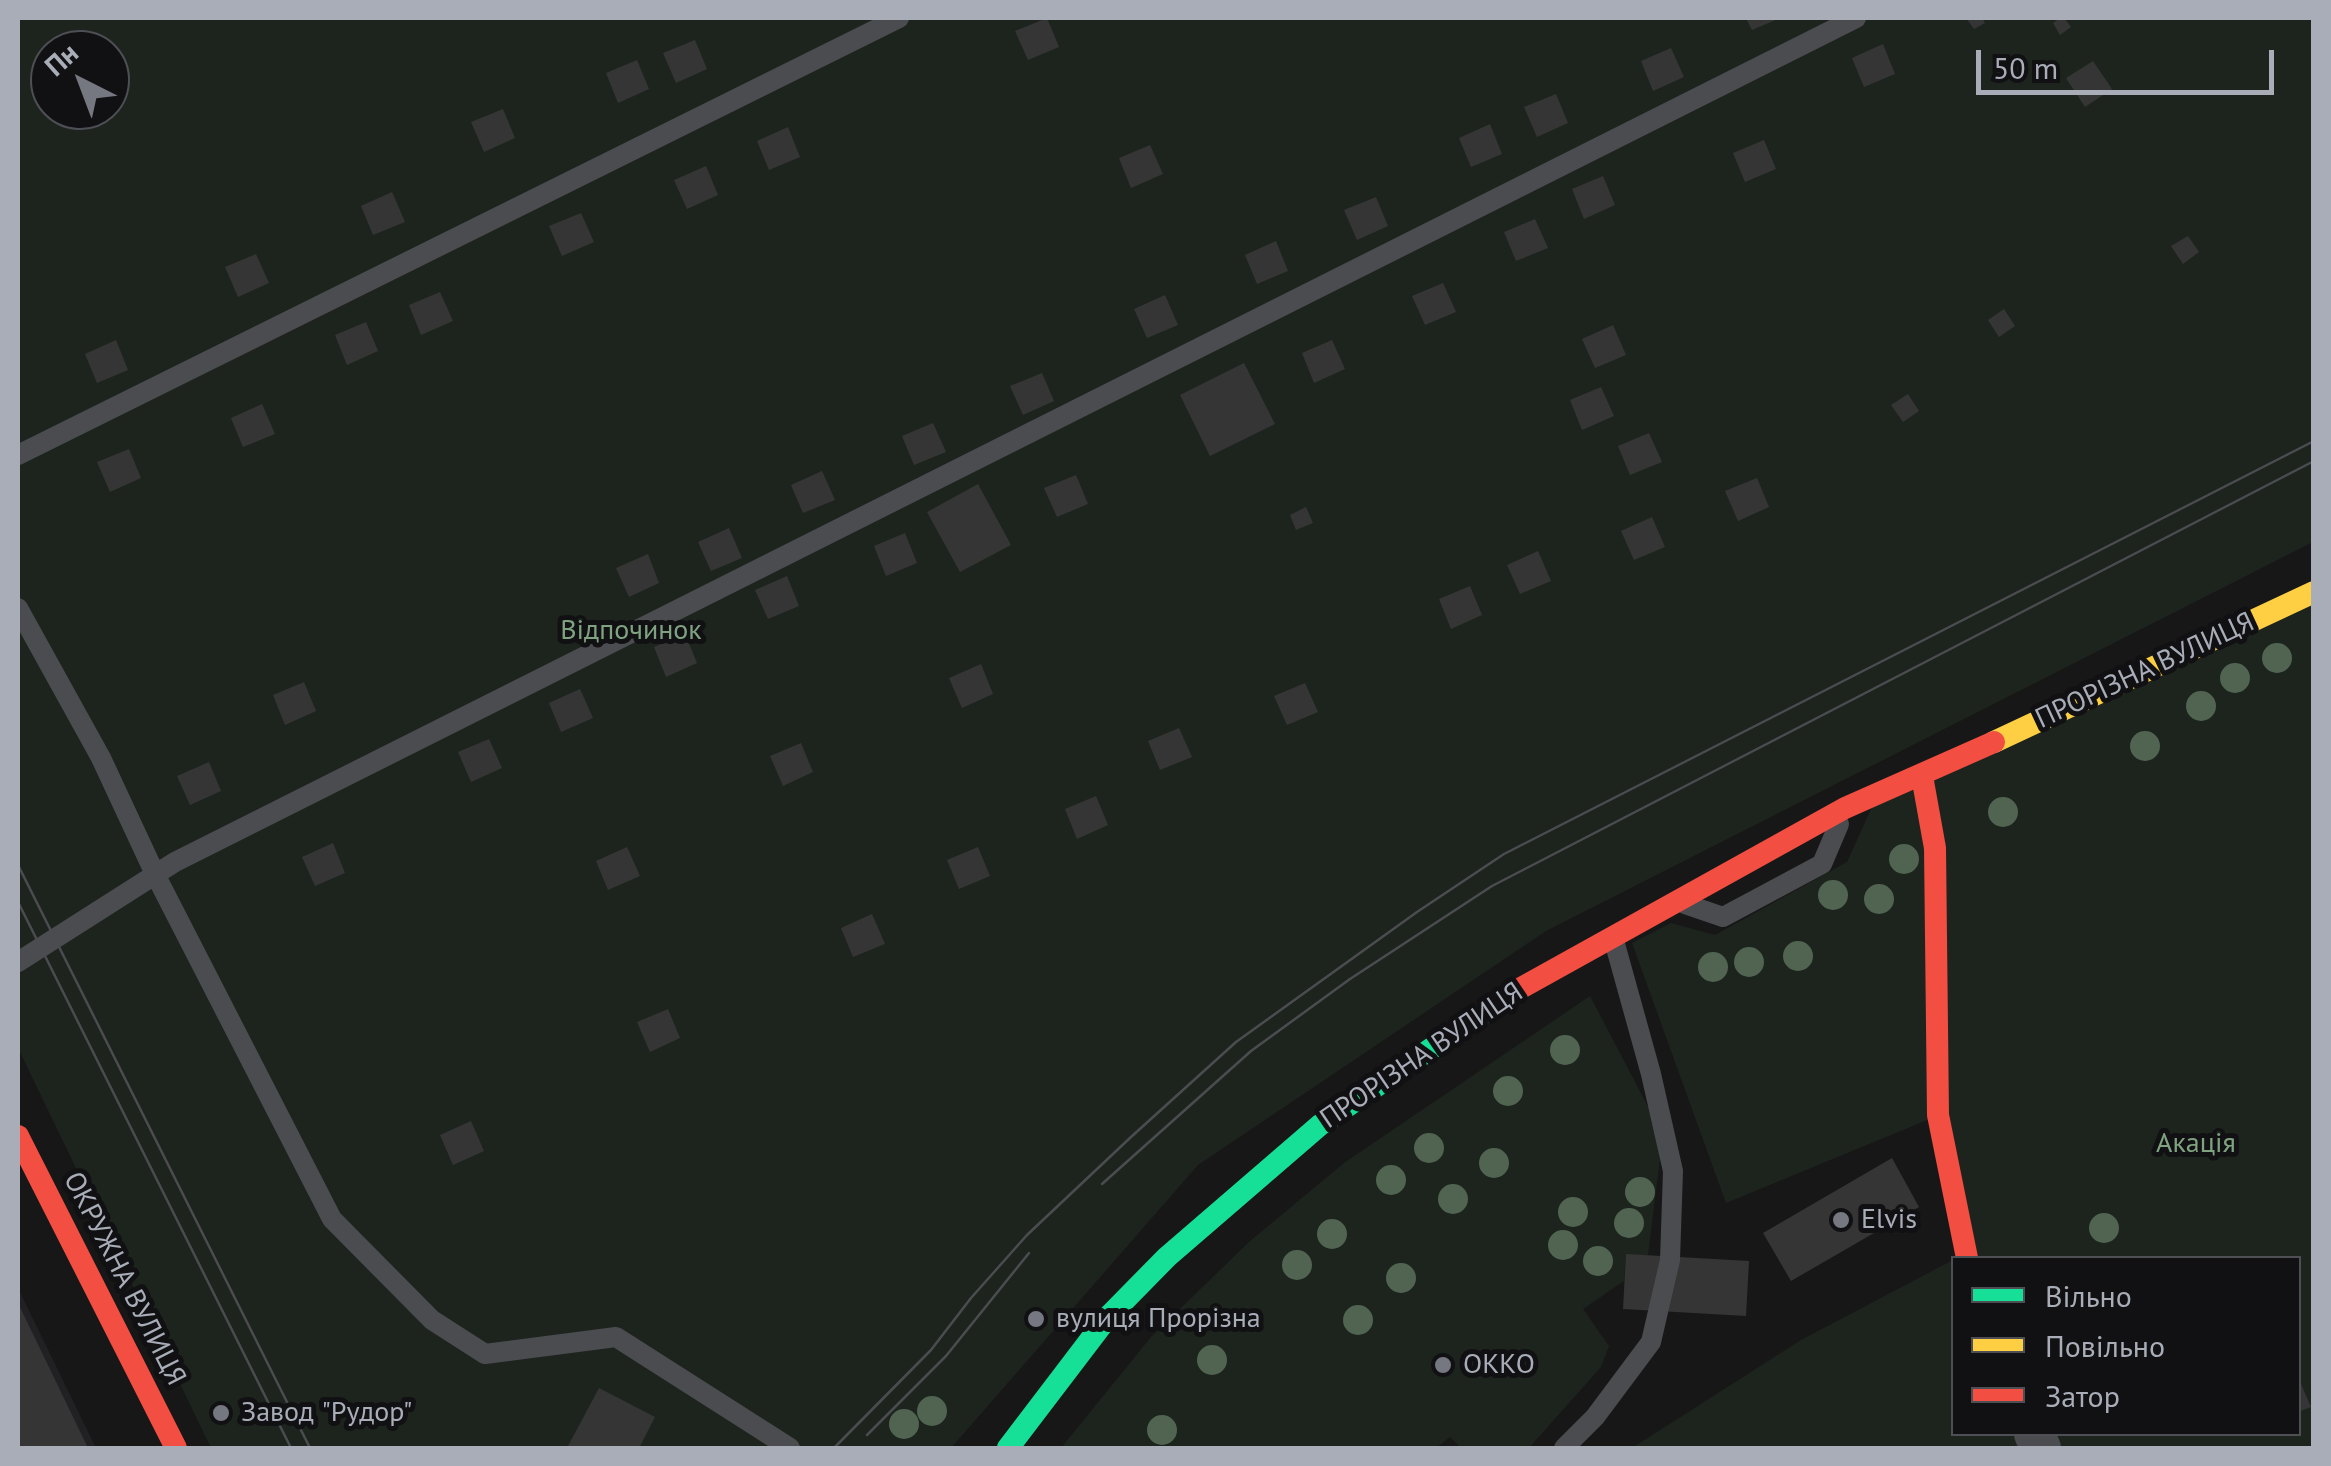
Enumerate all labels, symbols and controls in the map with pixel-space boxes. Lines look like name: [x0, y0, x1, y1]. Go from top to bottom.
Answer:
north arrow: [30, 30, 130, 130]
scale bar: [1981, 30, 2278, 92]
text: Пн: [36, 34, 86, 84]
text: 50 m: [1993, 48, 2058, 87]
street label: ПРОРІЗНА ВУЛИЦЯ: [2030, 606, 2260, 736]
park label: Відпочинок: [560, 614, 702, 648]
street label: ПРОРІЗНА ВУЛИЦЯ: [1314, 976, 1530, 1136]
park label: Акація: [2156, 1127, 2236, 1161]
street label: ОКРУЖНА ВУЛИЦЯ: [56, 1167, 192, 1391]
place label: Elvis: [1861, 1203, 1917, 1237]
marker: Elvis: [1830, 1209, 1852, 1231]
legend: [1951, 1256, 2301, 1436]
text: Вільно: [2045, 1276, 2132, 1315]
place label: вулиця Прорізна: [1056, 1302, 1261, 1336]
marker: вулиця Прорізна: [1025, 1308, 1047, 1330]
text: Повільно: [2045, 1326, 2165, 1365]
place label: ОККО: [1463, 1348, 1535, 1382]
marker: ОККО: [1432, 1354, 1454, 1376]
text: Затор: [2045, 1376, 2120, 1415]
place label: Завод "Рудор": [241, 1396, 412, 1430]
marker: Завод "Рудор": [210, 1402, 232, 1424]

